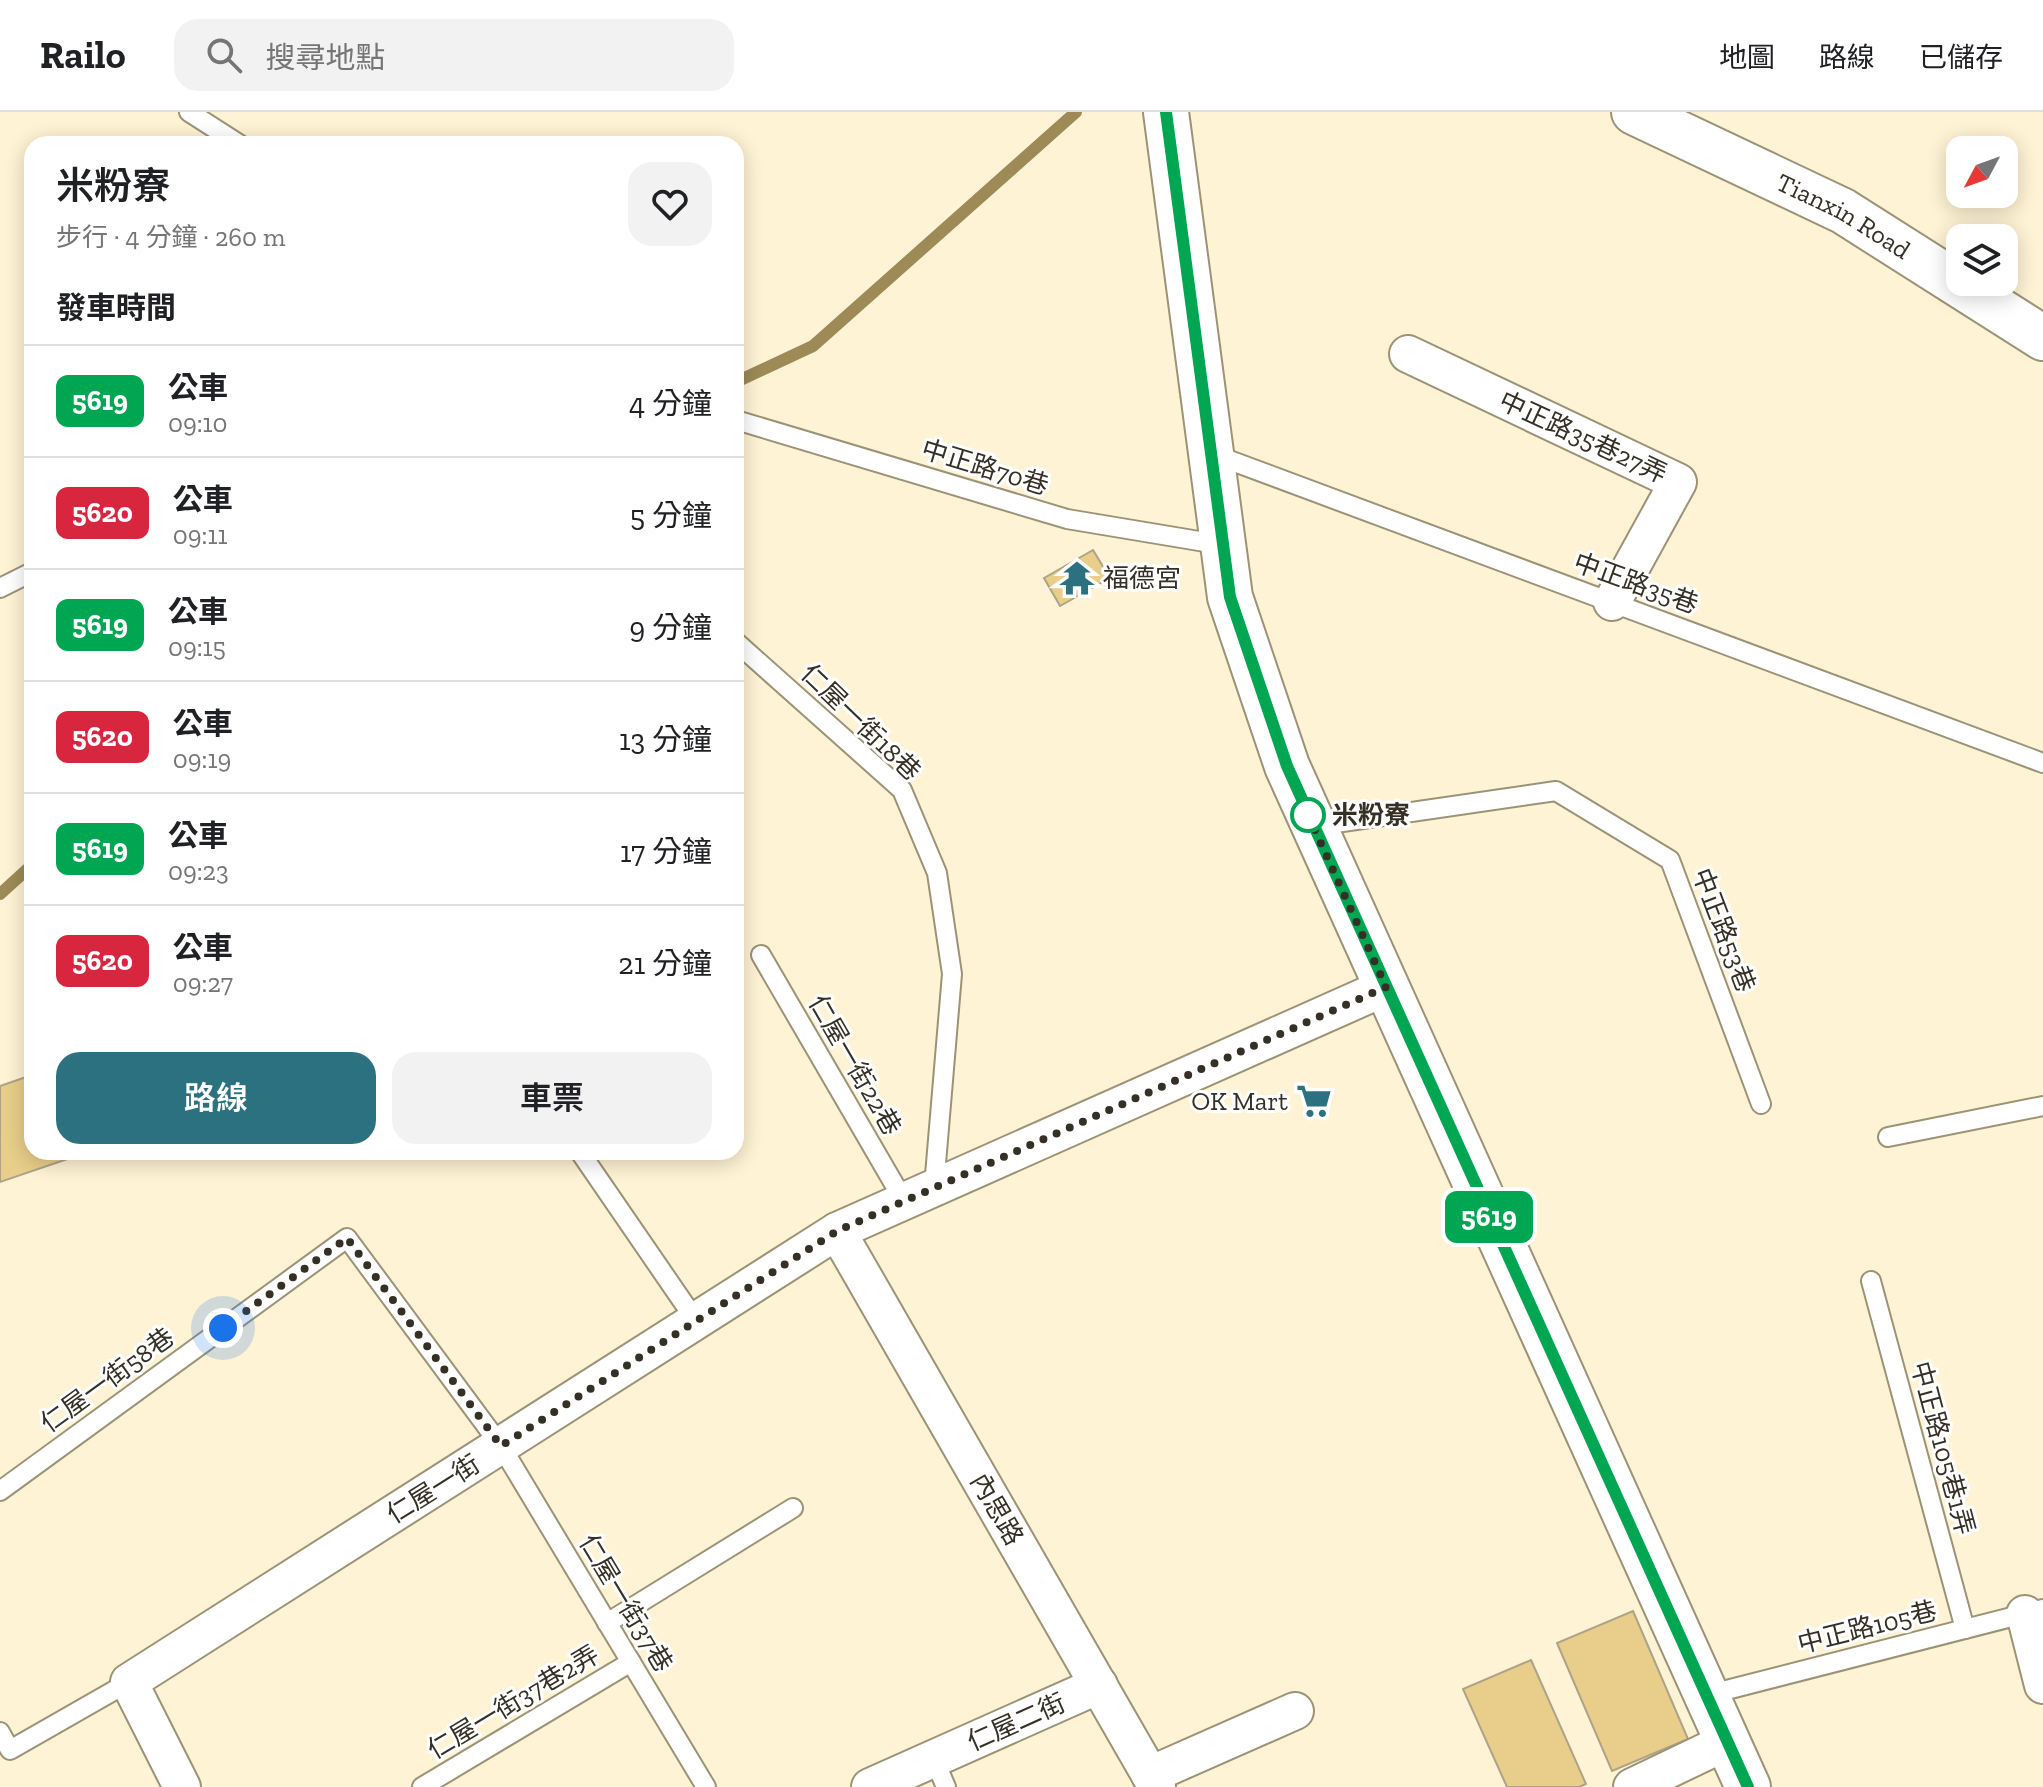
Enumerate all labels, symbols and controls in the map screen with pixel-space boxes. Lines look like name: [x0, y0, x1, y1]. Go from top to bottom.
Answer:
search box: [174, 19, 734, 91]
text: Railo: [40, 32, 126, 78]
icon: search: [202, 33, 246, 77]
text: 搜尋地點: [266, 40, 386, 76]
text: 地圖: [1719, 41, 1775, 74]
text: 路線: [1819, 41, 1875, 74]
text: 已儲存: [1919, 41, 2003, 74]
north arrow: [1946, 136, 2018, 208]
map controls: [1946, 136, 2018, 296]
button: heart: [628, 162, 712, 246]
text: 米粉寮: [56, 163, 170, 209]
street label: Tianxin Road: [1772, 166, 1916, 266]
text: 步行 · 4 分鐘 · 260 m: [56, 221, 285, 253]
button: layers: [1946, 224, 2018, 296]
text: 發車時間: [56, 290, 176, 326]
text: 公車: [168, 370, 228, 406]
text: 5619: [72, 384, 128, 417]
street label: 中正路35巷27弄: [1494, 384, 1672, 490]
text: 4 分鐘: [629, 386, 712, 422]
text: 09:10: [168, 407, 228, 439]
street label: 中正路70巷: [918, 433, 1052, 501]
text: 公車: [173, 482, 233, 518]
text: 5620: [72, 496, 133, 529]
text: 5 分鐘: [630, 498, 712, 534]
text: 09:11: [173, 519, 227, 551]
street label: 中正路35巷: [1569, 546, 1703, 620]
temple icon: 福德宮: [1058, 559, 1096, 597]
place label: 福德宮: [1103, 562, 1181, 594]
text: 公車: [168, 594, 228, 630]
text: 5619: [72, 608, 128, 641]
text: 9 分鐘: [629, 610, 712, 646]
text: 09:15: [168, 631, 226, 663]
street label: 仁屋一街18巷: [794, 657, 928, 787]
text: 公車: [173, 706, 233, 742]
text: 5620: [72, 720, 133, 753]
text: 13 分鐘: [619, 722, 712, 758]
text: 09:19: [173, 743, 231, 775]
marker: 米粉寮: [1291, 798, 1325, 832]
place label: 米粉寮: [1332, 799, 1410, 831]
text: 公車: [168, 818, 228, 854]
text: 5619: [72, 832, 128, 865]
text: 17 分鐘: [620, 834, 712, 870]
text: 09:23: [168, 855, 229, 887]
street label: 中正路53巷: [1686, 864, 1762, 996]
text: 公車: [173, 930, 233, 966]
text: 5620: [72, 944, 133, 977]
text: 21 分鐘: [618, 946, 712, 982]
text: 09:27: [173, 967, 233, 999]
street label: 仁屋一街22巷: [802, 989, 908, 1141]
button: 路線: [56, 1052, 376, 1144]
button: 車票: [392, 1052, 712, 1144]
supermarket icon: OK Mart: [1295, 1082, 1333, 1120]
place label: OK Mart: [1191, 1085, 1288, 1117]
line badge: 5619: [1433, 1191, 1545, 1243]
text: 5619: [1461, 1200, 1517, 1233]
your location: [203, 1308, 243, 1348]
street label: 仁屋一街58巷: [34, 1321, 180, 1439]
street label: 中正路105巷1弄: [1904, 1358, 1982, 1538]
street label: 仁屋一街: [380, 1448, 486, 1530]
street label: 內思路: [964, 1467, 1030, 1551]
street label: 仁屋一街37巷: [572, 1528, 680, 1678]
street label: 中正路105巷: [1794, 1594, 1940, 1660]
street label: 仁屋一街37巷2弄: [421, 1638, 605, 1766]
street label: 仁屋二街: [962, 1686, 1070, 1758]

